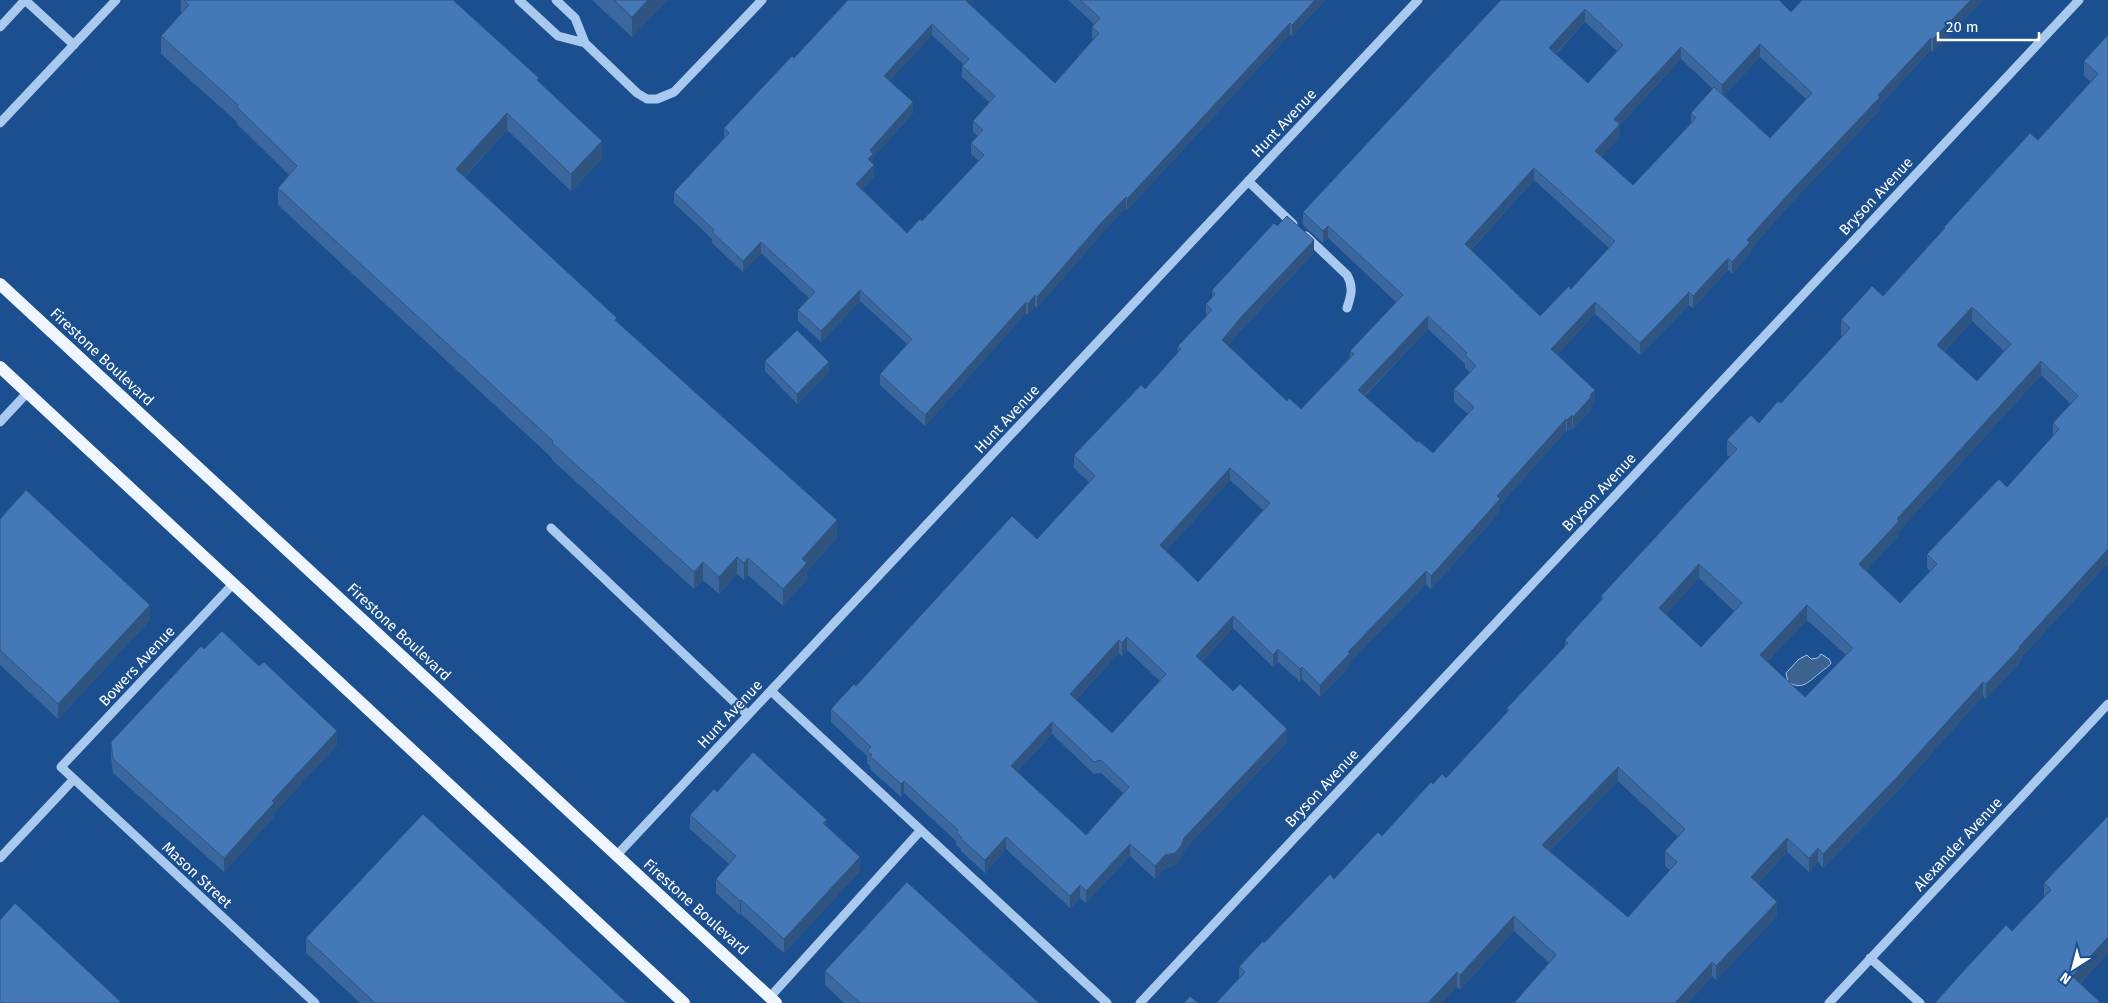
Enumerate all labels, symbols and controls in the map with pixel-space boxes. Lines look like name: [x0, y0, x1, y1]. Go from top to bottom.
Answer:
scale bar: [1938, 10, 2039, 42]
text: 20 m: [1946, 18, 1979, 36]
street label: Hunt Avenue: [1248, 85, 1320, 161]
street label: Bryson Avenue: [1835, 153, 1917, 239]
street label: Firestone Boulevard: [46, 304, 158, 410]
street label: Hunt Avenue: [971, 381, 1043, 457]
street label: Bryson Avenue: [1558, 449, 1640, 535]
street label: Firestone Boulevard: [343, 579, 455, 685]
street label: Bowers Avenue: [95, 622, 179, 710]
street label: Hunt Avenue: [694, 676, 766, 752]
street label: Bryson Avenue: [1281, 745, 1363, 831]
street label: Alexander Avenue: [1910, 793, 2006, 895]
street label: Mason Street: [158, 838, 236, 912]
street label: Firestone Boulevard: [640, 855, 752, 959]
north arrow: [2048, 943, 2098, 993]
text: N: [2057, 969, 2074, 988]

